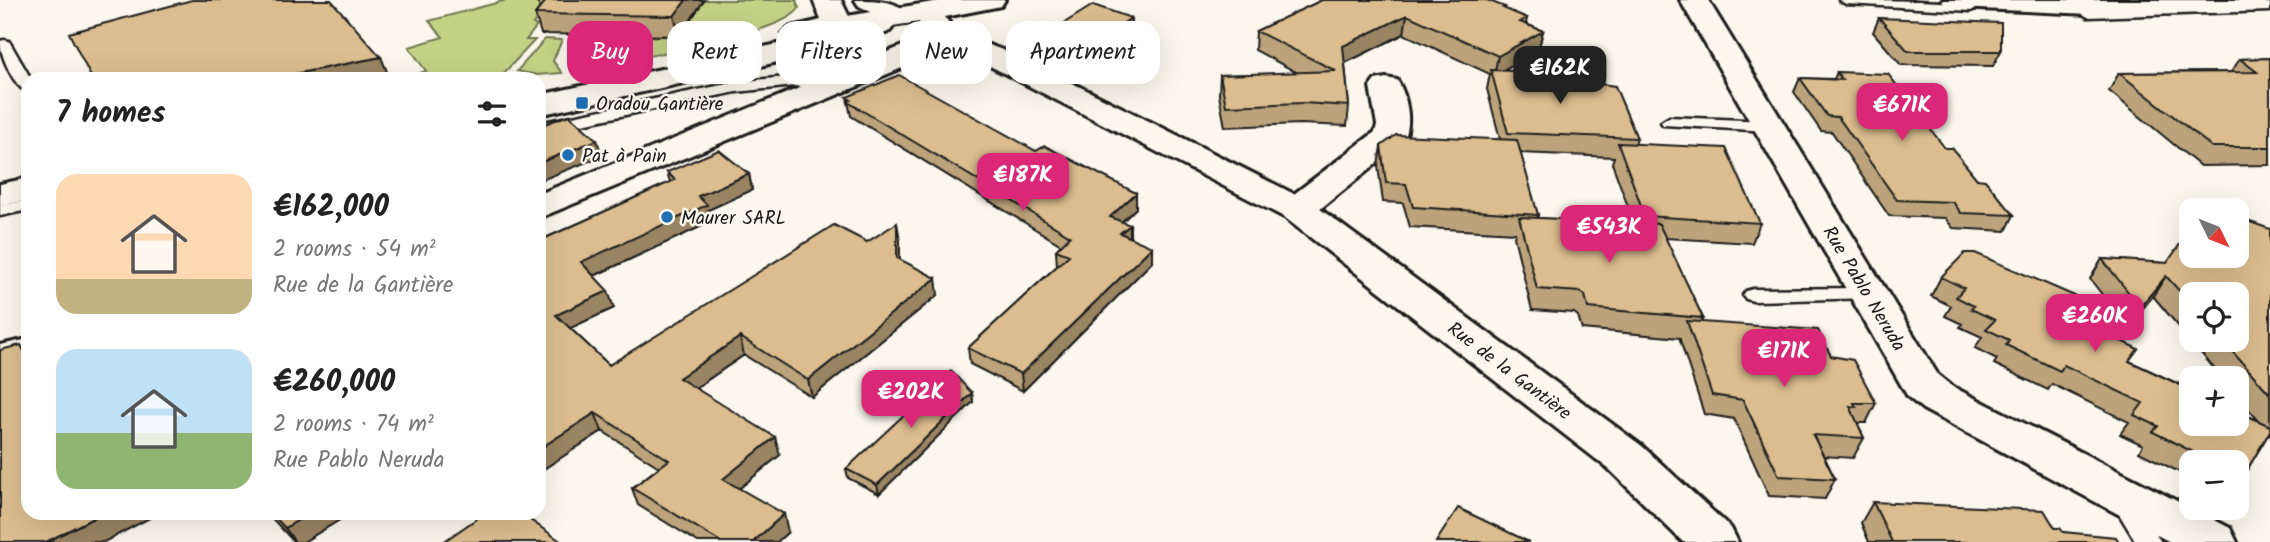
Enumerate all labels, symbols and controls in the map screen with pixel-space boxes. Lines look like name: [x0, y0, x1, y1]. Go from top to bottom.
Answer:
chip: Buy: [567, 21, 653, 84]
chip: Rent: [667, 21, 762, 84]
chip: Filters: [776, 21, 886, 84]
chip: New: [900, 21, 992, 84]
chip: Apartment: [1006, 21, 1160, 84]
pin: €162K: [1511, 46, 1609, 106]
text: €162K: [1529, 51, 1591, 87]
pin: €671K: [1853, 83, 1951, 143]
text: €671K: [1873, 88, 1931, 124]
text: 7 homes: [56, 90, 166, 138]
place label: Oradou Gantière: [596, 90, 724, 120]
icon: filters: [473, 95, 511, 133]
marker: Oradou Gantière: [574, 95, 590, 111]
place label: Pat à Pain: [582, 142, 667, 172]
marker: Pat à Pain: [560, 147, 576, 163]
pin: €187K: [974, 154, 1072, 213]
text: €187K: [993, 158, 1053, 194]
text: €162,000: [273, 184, 389, 232]
north arrow: [2179, 198, 2249, 268]
map controls: [2179, 198, 2249, 520]
icon: home: [112, 202, 196, 286]
place label: Maurer SARL: [681, 204, 786, 234]
pin: €543K: [1560, 205, 1658, 265]
marker: Maurer SARL: [659, 209, 675, 225]
text: €543K: [1576, 210, 1642, 246]
street label: Rue Pablo Neruda: [1814, 221, 1913, 358]
text: 2 rooms · 54 m²: [273, 232, 436, 268]
text: Rue de la Gantière: [273, 268, 453, 304]
button: locate: [2179, 282, 2249, 352]
pin: €260K: [2046, 294, 2144, 354]
text: €260K: [2062, 299, 2128, 335]
street label: Rue de la Gantière: [1440, 315, 1578, 429]
pin: €171K: [1735, 330, 1833, 389]
text: €171K: [1757, 334, 1811, 370]
text: €260,000: [273, 359, 395, 407]
button: +: [2179, 366, 2249, 436]
pin: €202K: [862, 370, 960, 430]
text: €202K: [877, 375, 945, 411]
icon: home: [112, 377, 196, 461]
text: 2 rooms · 74 m²: [273, 407, 434, 443]
text: Rue Pablo Neruda: [273, 443, 445, 479]
button: −: [2179, 450, 2249, 520]

